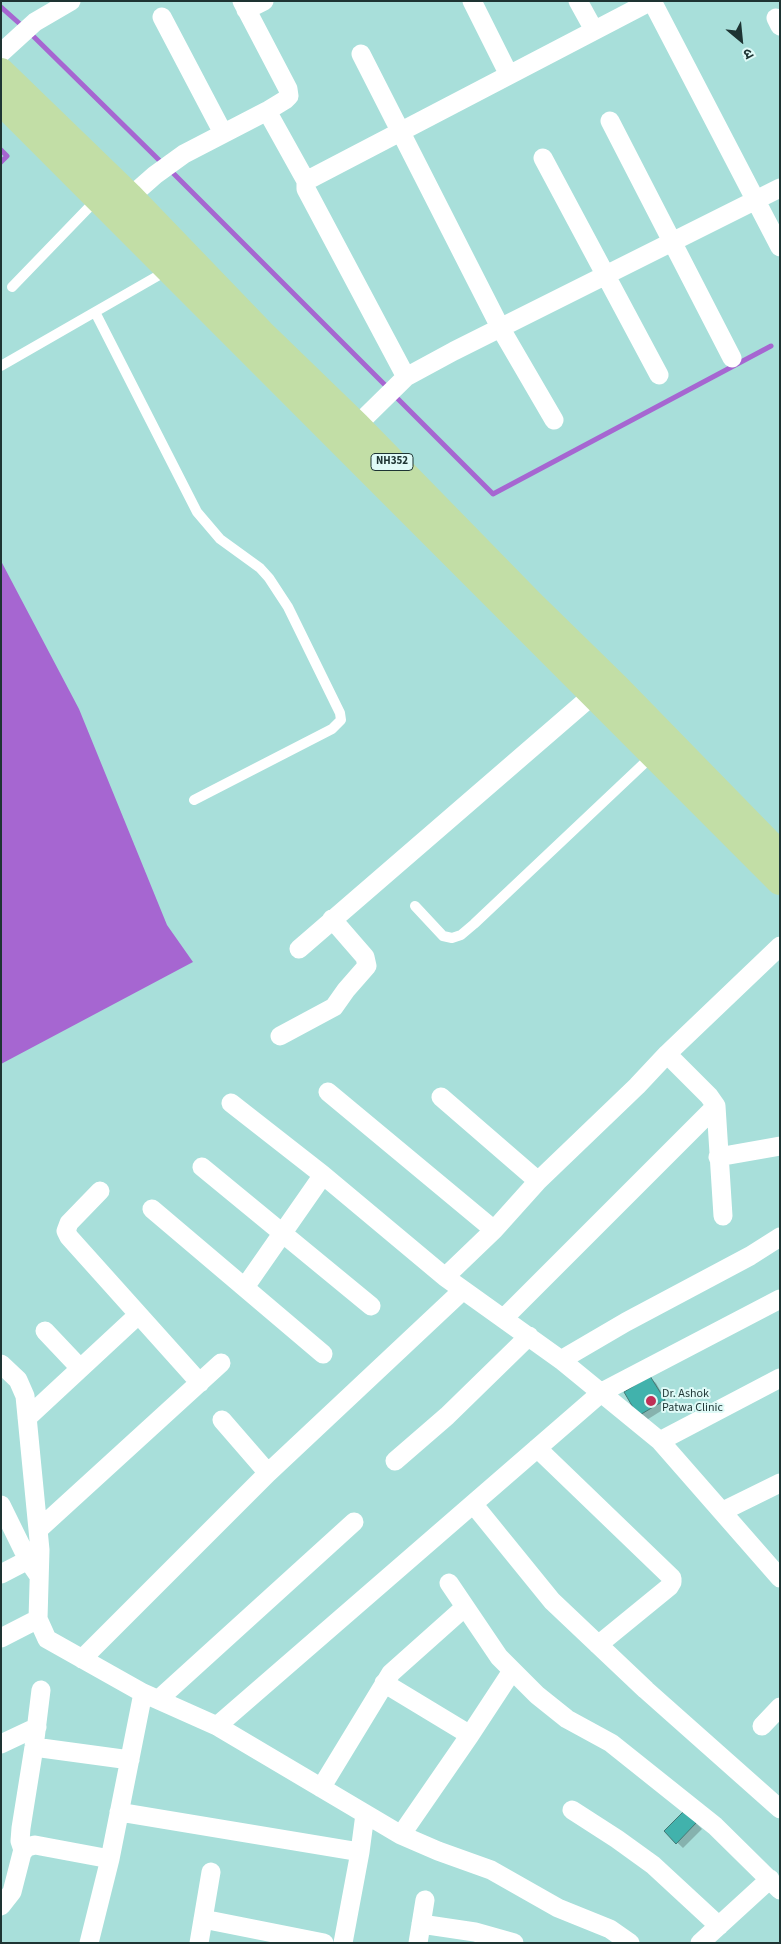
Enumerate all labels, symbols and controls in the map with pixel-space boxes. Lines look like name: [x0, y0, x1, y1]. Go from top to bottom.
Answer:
north arrow: [716, 15, 766, 65]
text: उ: [740, 42, 756, 64]
road number: NH352: [371, 454, 413, 471]
place label: Dr. Ashok Patwa Clinic: [662, 1387, 723, 1415]
marker: Dr. Ashok Patwa Clinic: [644, 1394, 658, 1408]

